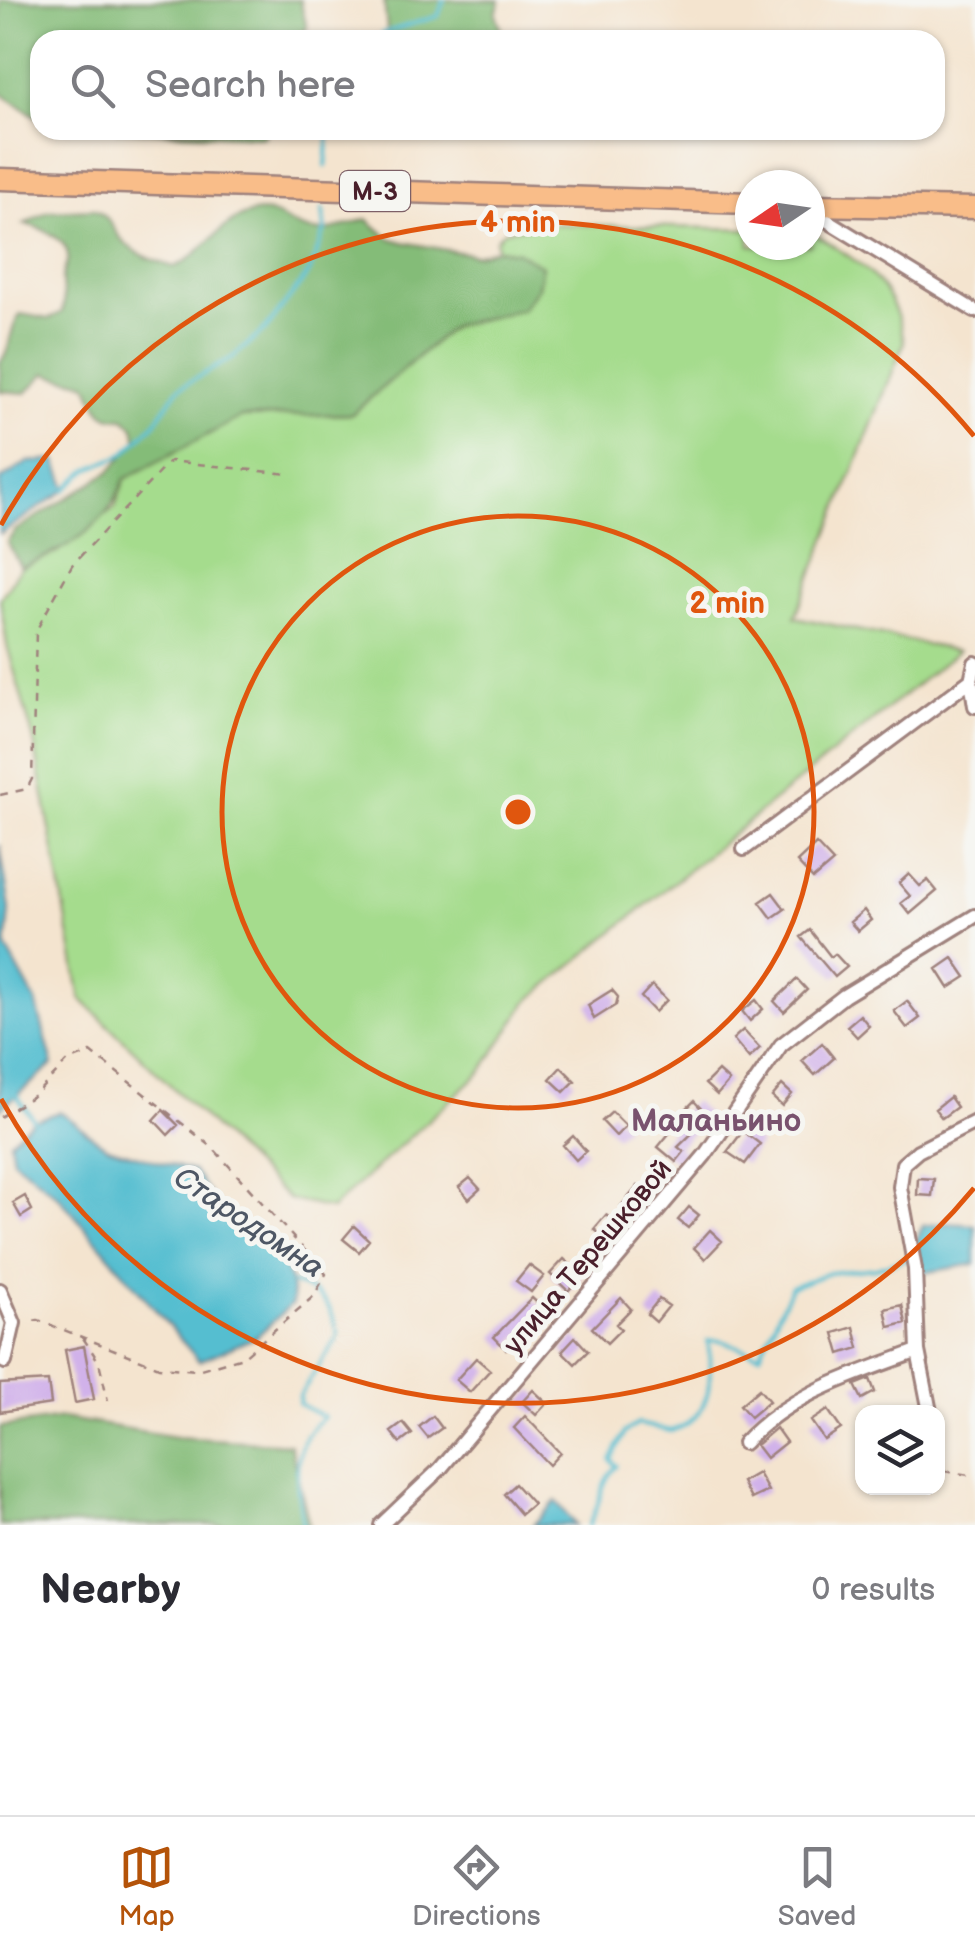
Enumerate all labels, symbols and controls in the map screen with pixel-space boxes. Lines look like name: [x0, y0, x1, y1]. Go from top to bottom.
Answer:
search box: [30, 30, 945, 140]
icon: search: [65, 58, 120, 113]
text: Search here: [145, 63, 356, 108]
north arrow: [735, 170, 825, 260]
road number: М-3: [340, 171, 410, 211]
text: 4 min: [480, 205, 556, 241]
text: 2 min: [689, 586, 765, 622]
centre of rings: [500, 794, 536, 830]
district label: Маланьино: [631, 1102, 801, 1141]
street label: улица Терешковой: [497, 1153, 679, 1361]
water label: Стародомна: [167, 1160, 330, 1286]
map controls: [855, 1405, 945, 1495]
button: layers: [855, 1405, 945, 1495]
text: Nearby: [40, 1565, 180, 1616]
text: 0 results: [812, 1571, 935, 1610]
tab: Map: [119, 1840, 175, 1933]
tab: Directions: [412, 1840, 541, 1933]
tab: Saved: [778, 1840, 856, 1933]

